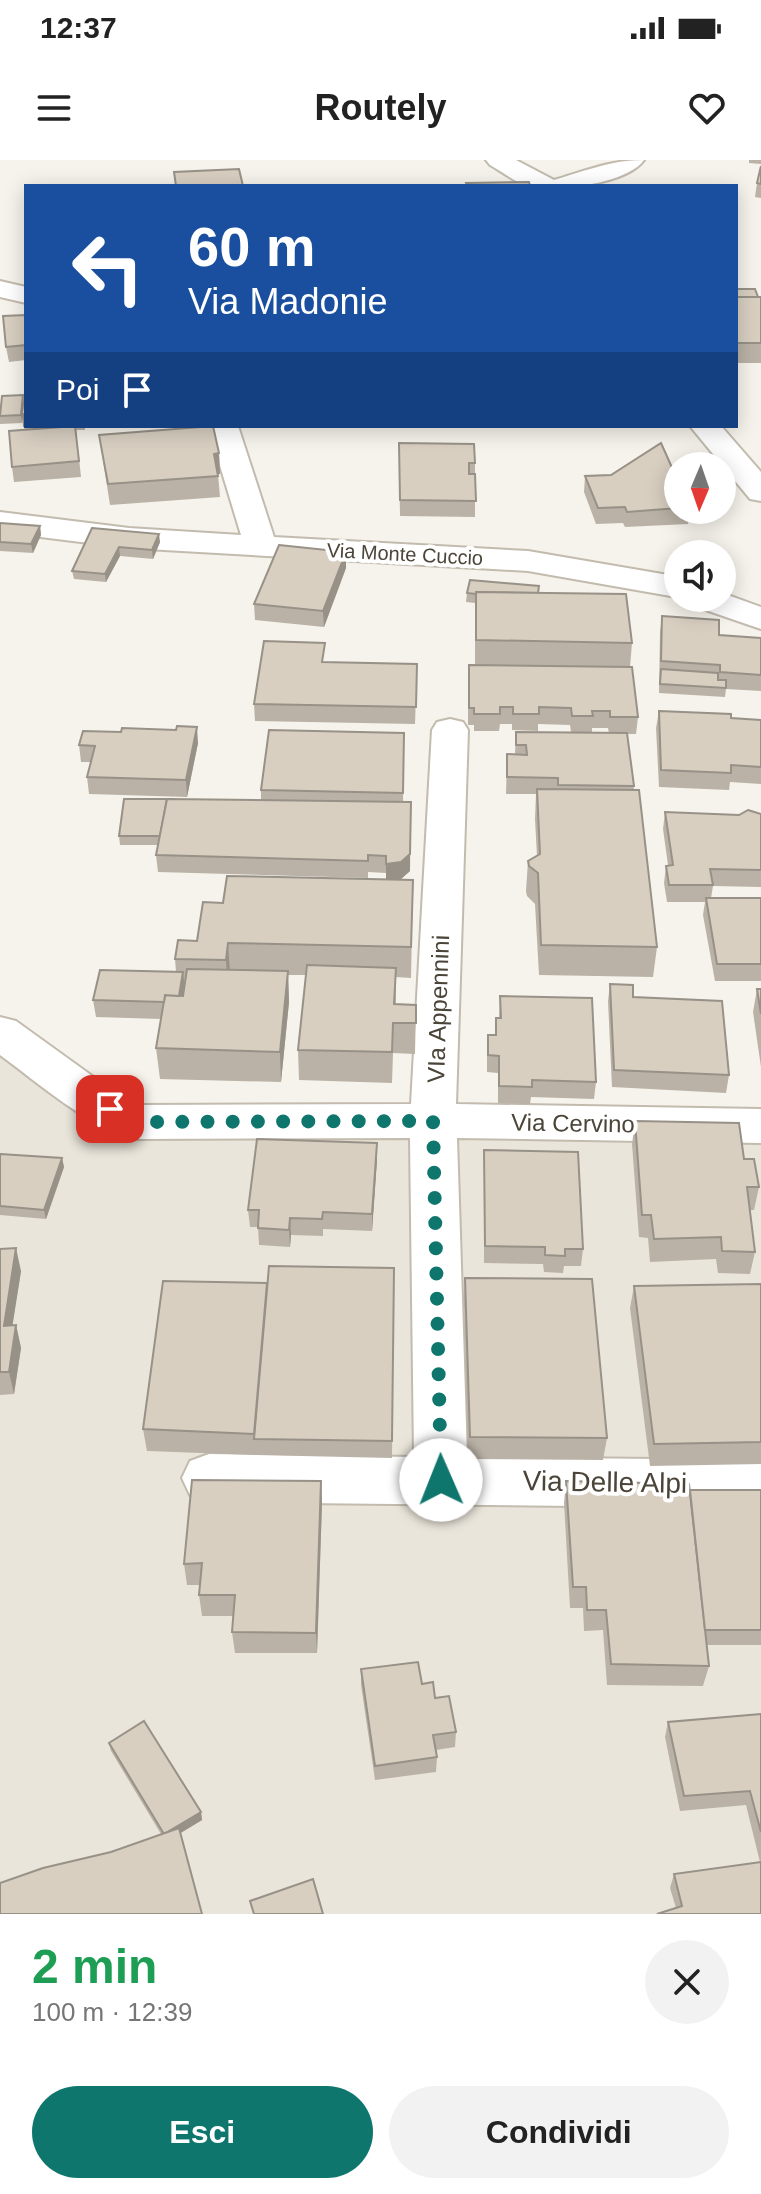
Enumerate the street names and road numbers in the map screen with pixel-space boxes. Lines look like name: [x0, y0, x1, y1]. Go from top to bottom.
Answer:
street label: Via Monte Cuccio: [326, 539, 484, 569]
street label: VIa Appennini: [422, 935, 454, 1083]
street label: Via Cervino: [511, 1108, 635, 1138]
street label: Via Delle Alpi: [522, 1465, 688, 1499]

